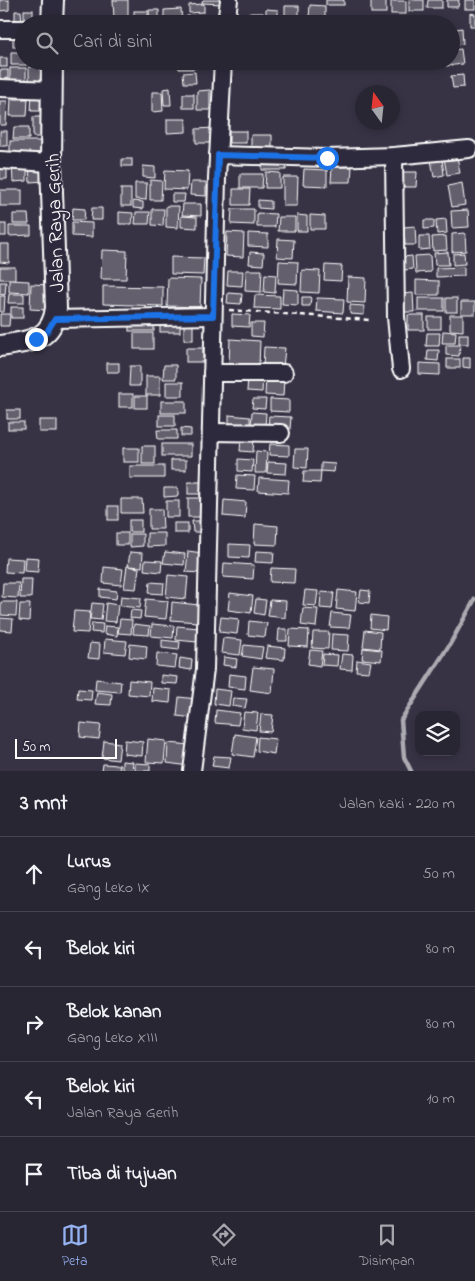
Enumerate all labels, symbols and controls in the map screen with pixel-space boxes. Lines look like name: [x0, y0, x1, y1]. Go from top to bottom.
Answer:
search box: [15, 15, 460, 70]
icon: search: [33, 29, 61, 57]
text: Cari di sini: [73, 29, 152, 56]
north arrow: [355, 85, 400, 130]
route start: [316, 147, 339, 170]
street label: Jalan Raya Gerih: [40, 153, 73, 293]
route end: [25, 328, 48, 351]
map controls: [415, 711, 460, 756]
button: layers: [415, 711, 460, 756]
scale bar: [15, 736, 118, 759]
text: 50 m: [22, 737, 50, 758]
text: 3 mnt: [20, 789, 68, 819]
text: Jalan kaki · 220 m: [339, 792, 455, 816]
text: Lurus: [67, 849, 111, 876]
icon: ahead: [20, 860, 48, 888]
text: 50 m: [423, 862, 455, 886]
text: Gang Leko IX: [67, 876, 150, 900]
icon: left: [20, 935, 48, 963]
text: Belok kiri: [67, 936, 135, 963]
text: 80 m: [426, 937, 455, 961]
text: Belok kanan: [67, 999, 161, 1026]
icon: right: [20, 1010, 48, 1038]
text: 80 m: [426, 1012, 455, 1036]
text: Gang Leko XIII: [67, 1026, 158, 1050]
text: Belok kiri: [67, 1074, 135, 1101]
icon: left: [20, 1085, 48, 1113]
text: 10 m: [427, 1087, 455, 1111]
text: Jalan Raya Gerih: [67, 1101, 178, 1125]
icon: arrive: [20, 1160, 48, 1188]
text: Tiba di tujuan: [67, 1161, 177, 1188]
tab: Peta: [61, 1221, 89, 1272]
tab: Rute: [210, 1221, 238, 1272]
tab: Disimpan: [359, 1221, 414, 1272]

